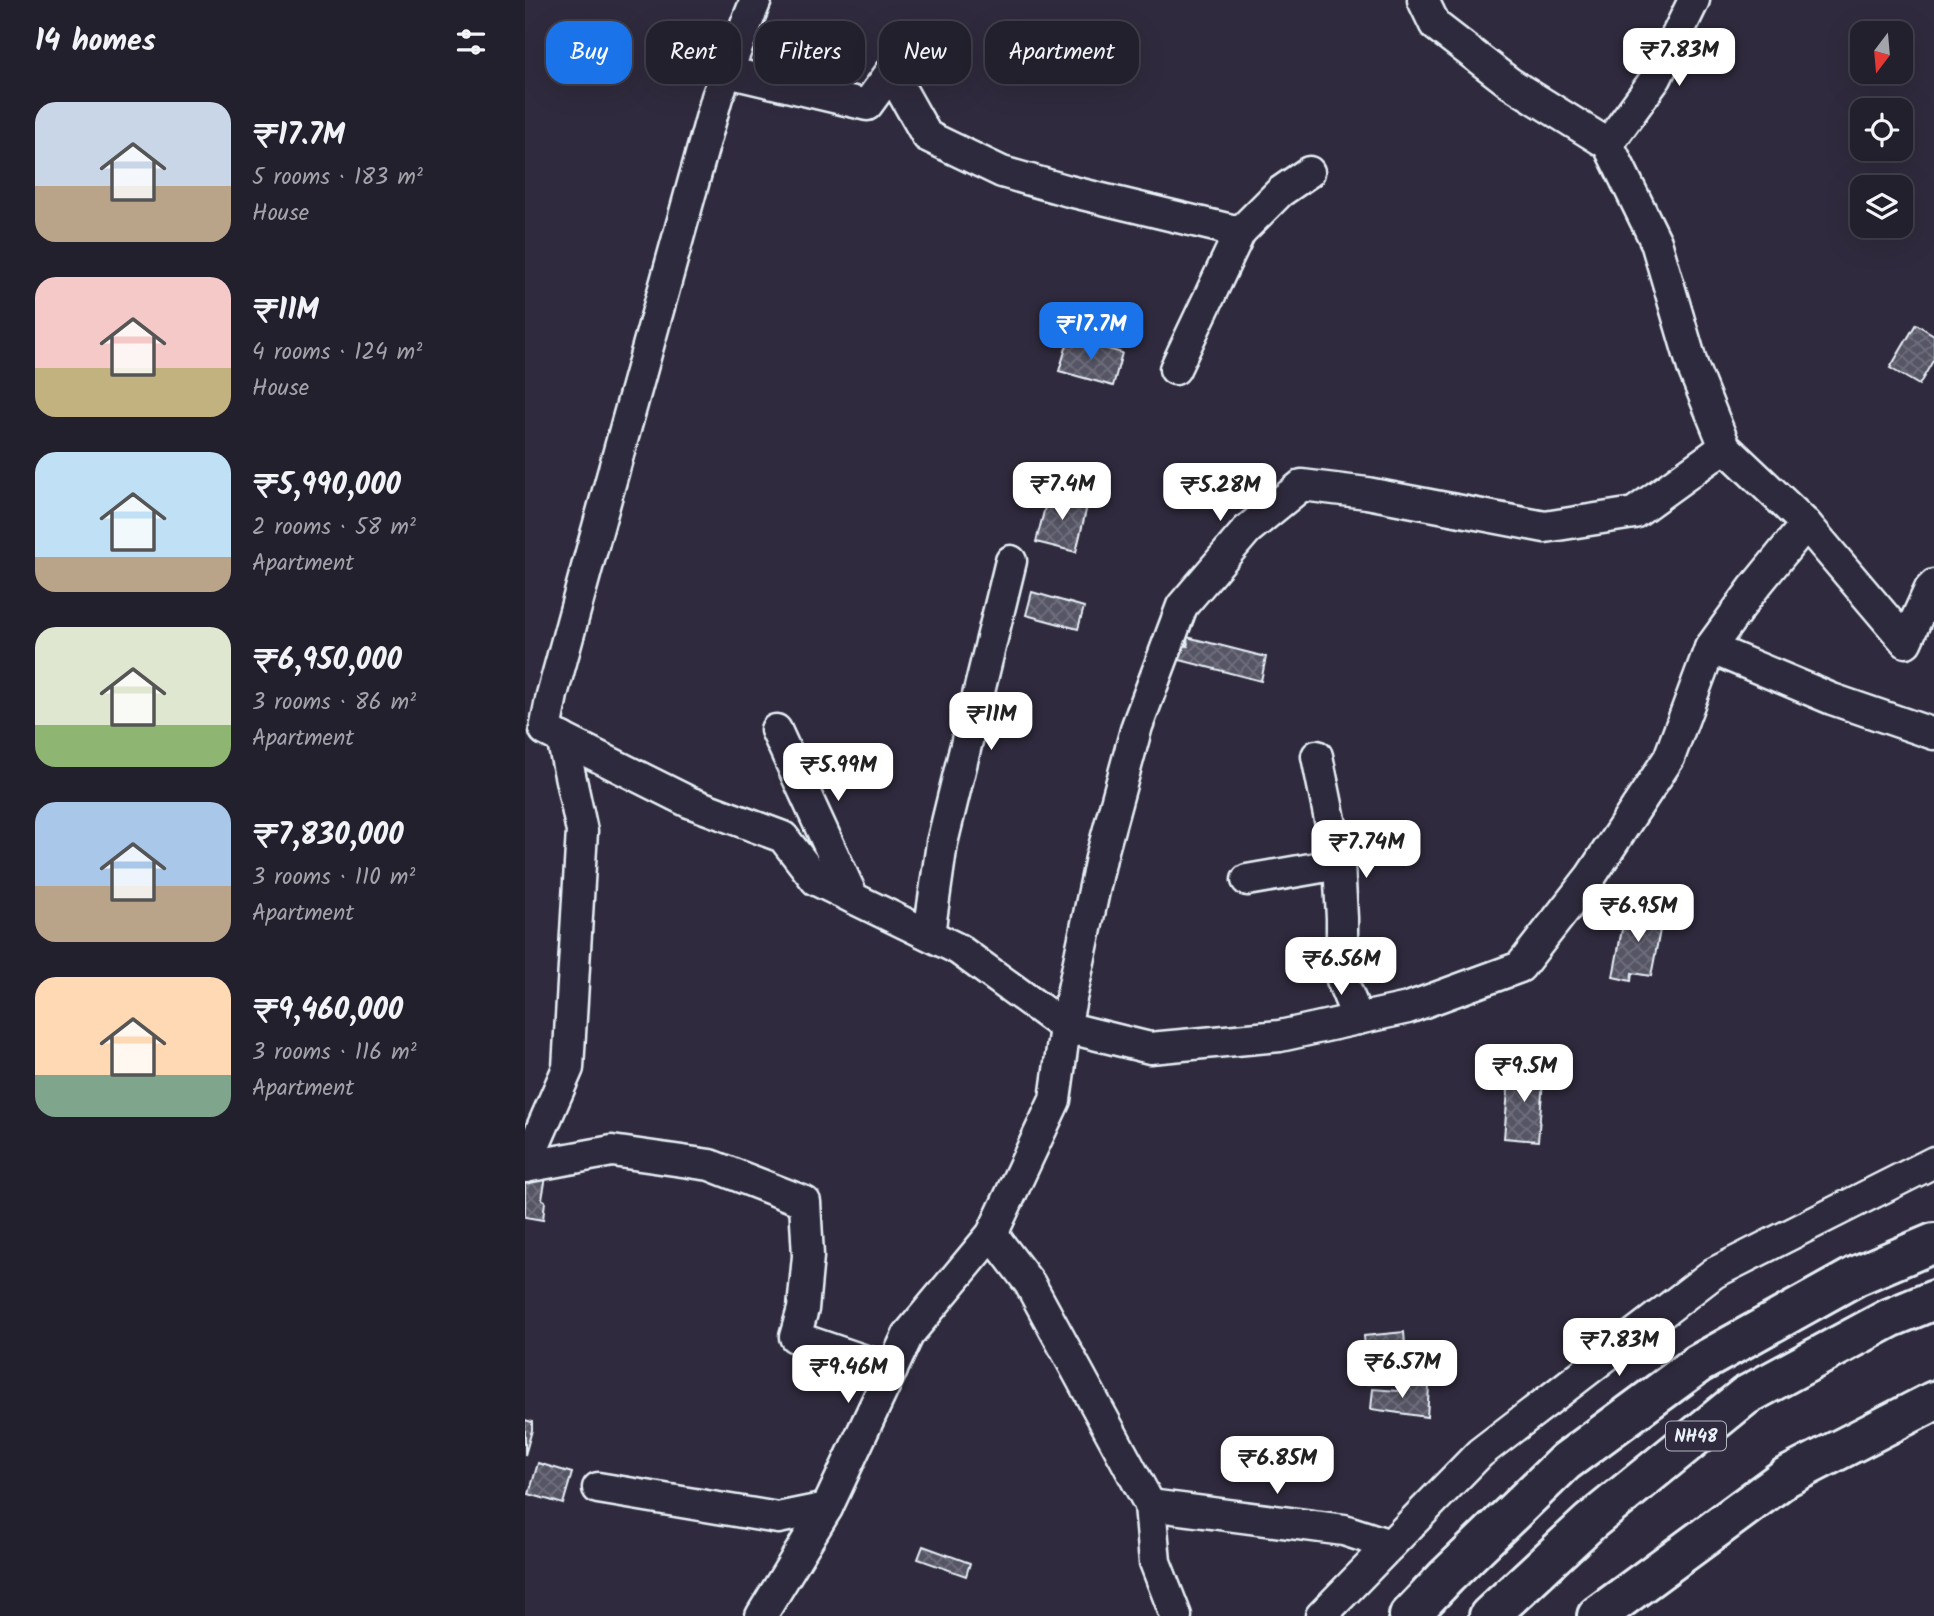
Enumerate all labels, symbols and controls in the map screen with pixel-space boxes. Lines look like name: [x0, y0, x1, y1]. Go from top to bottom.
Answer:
text: 14 homes: [35, 18, 156, 66]
chip: Buy: [546, 21, 632, 84]
chip: Rent: [646, 21, 741, 84]
chip: Filters: [755, 21, 865, 84]
chip: New: [879, 21, 971, 84]
chip: Apartment: [985, 21, 1139, 84]
north arrow: [1850, 21, 1913, 84]
map controls: [1850, 21, 1913, 238]
icon: filters: [452, 23, 490, 61]
pin: ₹7.83M: [1622, 28, 1736, 88]
text: ₹7.83M: [1639, 33, 1719, 69]
button: locate: [1850, 98, 1913, 161]
text: ₹17.7M: [252, 112, 345, 160]
icon: home: [91, 130, 175, 214]
text: 5 rooms · 183 m²: [252, 160, 423, 196]
button: layers: [1850, 175, 1913, 238]
text: House: [252, 196, 309, 232]
text: ₹11M: [252, 287, 319, 335]
pin: ₹17.7M: [1034, 302, 1148, 362]
icon: home: [91, 305, 175, 389]
text: ₹17.7M: [1055, 307, 1127, 343]
text: 4 rooms · 124 m²: [252, 335, 422, 371]
text: House: [252, 371, 309, 407]
text: ₹5,990,000: [252, 462, 401, 510]
pin: ₹7.4M: [1013, 462, 1111, 522]
pin: ₹5.28M: [1163, 463, 1277, 523]
text: ₹7.4M: [1029, 467, 1095, 503]
text: ₹5.28M: [1179, 468, 1261, 504]
icon: home: [91, 480, 175, 564]
text: 2 rooms · 58 m²: [252, 510, 416, 546]
text: Apartment: [252, 546, 354, 582]
text: ₹6,950,000: [252, 637, 402, 685]
icon: home: [91, 655, 175, 739]
text: 3 rooms · 86 m²: [252, 685, 416, 721]
pin: ₹11M: [950, 692, 1032, 752]
text: ₹11M: [965, 697, 1017, 733]
text: Apartment: [252, 721, 354, 757]
pin: ₹5.99M: [781, 744, 895, 803]
text: ₹5.99M: [799, 748, 877, 784]
text: ₹7,830,000: [252, 812, 404, 860]
pin: ₹7.74M: [1309, 820, 1423, 880]
text: ₹7.74M: [1327, 825, 1405, 861]
icon: home: [91, 830, 175, 914]
text: 3 rooms · 110 m²: [252, 860, 415, 896]
pin: ₹6.95M: [1581, 884, 1695, 944]
text: ₹6.95M: [1599, 889, 1677, 925]
text: Apartment: [252, 896, 354, 932]
pin: ₹6.56M: [1284, 937, 1398, 997]
text: ₹6.56M: [1301, 942, 1381, 978]
text: ₹9,460,000: [252, 987, 403, 1035]
icon: home: [91, 1005, 175, 1089]
text: 3 rooms · 116 m²: [252, 1035, 417, 1071]
pin: ₹9.5M: [1475, 1044, 1573, 1104]
text: ₹9.5M: [1491, 1049, 1557, 1085]
text: Apartment: [252, 1071, 354, 1107]
pin: ₹7.83M: [1562, 1318, 1676, 1378]
text: ₹7.83M: [1579, 1323, 1659, 1359]
pin: ₹6.57M: [1345, 1340, 1459, 1400]
text: ₹6.57M: [1363, 1345, 1441, 1381]
pin: ₹9.46M: [791, 1346, 905, 1405]
text: ₹9.46M: [808, 1350, 888, 1386]
road number: NH48: [1666, 1422, 1726, 1450]
pin: ₹6.85M: [1220, 1436, 1334, 1496]
text: ₹6.85M: [1237, 1441, 1317, 1477]

